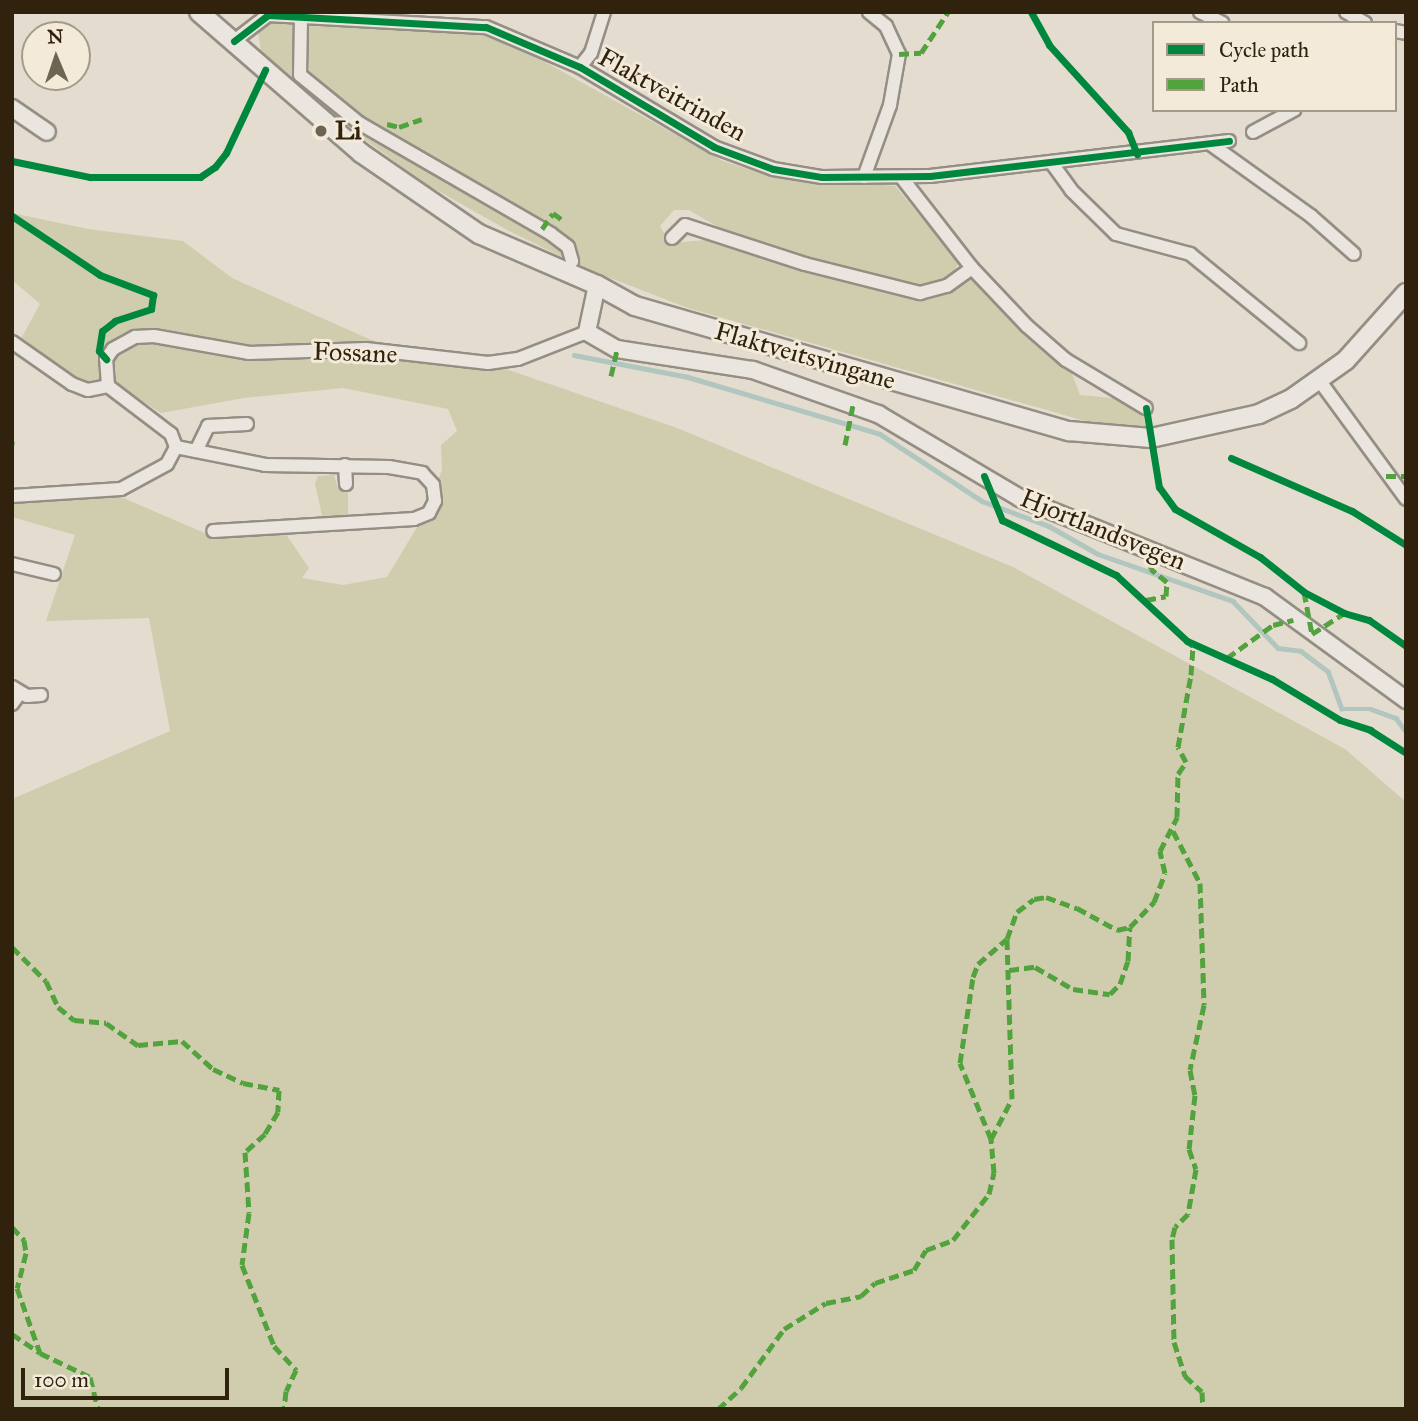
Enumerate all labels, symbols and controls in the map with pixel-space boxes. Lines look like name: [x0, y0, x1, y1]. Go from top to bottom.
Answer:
north arrow: [21, 21, 91, 91]
legend: [1152, 21, 1397, 112]
text: N: [47, 25, 64, 48]
text: Cycle path: [1219, 37, 1309, 63]
street label: Flaktveitrinden: [593, 42, 751, 148]
text: Path: [1219, 72, 1259, 98]
place label: Li: [335, 115, 361, 147]
marker: Li: [313, 123, 329, 139]
street label: Flaktveitsvingane: [711, 315, 899, 397]
street label: Fossane: [312, 336, 398, 370]
street label: Hjortlandsvegen: [1016, 483, 1190, 577]
scale bar: [24, 1354, 233, 1398]
text: 100 m: [34, 1367, 89, 1393]

